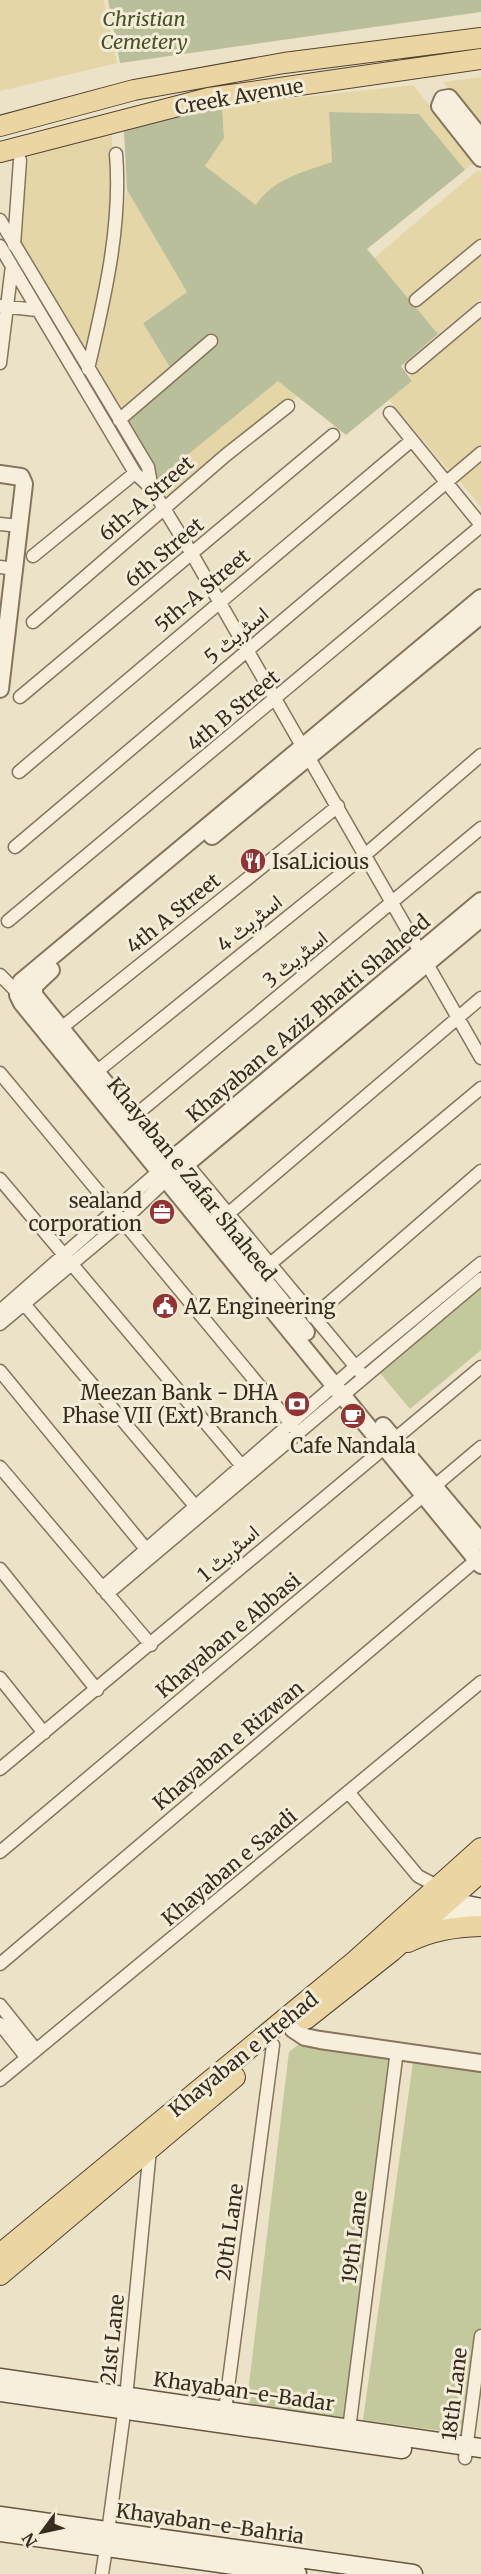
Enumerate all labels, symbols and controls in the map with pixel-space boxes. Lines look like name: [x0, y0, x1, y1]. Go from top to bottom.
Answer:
park label: Christian Cemetery: [100, 6, 188, 54]
street label: Creek Avenue: [173, 72, 305, 120]
street label: 6th-A Street: [94, 450, 199, 546]
street label: 6th Street: [120, 512, 208, 592]
street label: 5th-A Street: [149, 543, 255, 637]
street label: اسٹریٹ 5: [199, 601, 274, 670]
street label: 4th B Street: [182, 664, 284, 756]
restaurant icon: IsaLicious: [238, 846, 268, 876]
place label: IsaLicious: [272, 849, 369, 874]
street label: 4th A Street: [121, 867, 225, 958]
street label: اسٹریٹ 4: [211, 889, 287, 958]
street label: Khayaban e Aziz Bhatti Shaheed: [181, 909, 435, 1127]
street label: اسٹریٹ 3: [258, 925, 333, 993]
street label: Khayaban e Zafar Shaheed: [102, 1072, 282, 1286]
place label: sealand corporation: [28, 1188, 142, 1236]
office icon: sealand corporation: [147, 1197, 177, 1227]
public building icon: AZ Engineering: [150, 1291, 180, 1321]
place label: AZ Engineering: [183, 1294, 336, 1319]
place label: Meezan Bank - DHA Phase VII (Ext) Branch: [62, 1380, 279, 1428]
bank icon: Meezan Bank - DHA Phase VII (Ext) Branch: [282, 1389, 312, 1419]
cafe icon: Cafe Nandala: [338, 1401, 368, 1431]
place label: Cafe Nandala: [290, 1433, 416, 1458]
street label: اسٹریٹ 1: [192, 1519, 265, 1587]
street label: Khayaban e Abbasi: [151, 1567, 305, 1703]
street label: Khayaban e Rizwan: [148, 1675, 308, 1815]
street label: Khayaban e Saadi: [156, 1803, 302, 1931]
street label: Khayaban e Ittehad: [163, 1986, 323, 2122]
street label: 20th Lane: [210, 2182, 248, 2282]
street label: 19th Lane: [336, 2189, 372, 2285]
street label: 21st Lane: [95, 2293, 129, 2385]
street label: 18th Lane: [436, 2346, 472, 2442]
street label: Khayaban-e-Badar: [152, 2366, 336, 2416]
street label: Khayaban-e-Bahria: [114, 2497, 306, 2549]
north arrow: [12, 2502, 72, 2562]
text: N: [17, 2529, 41, 2551]

